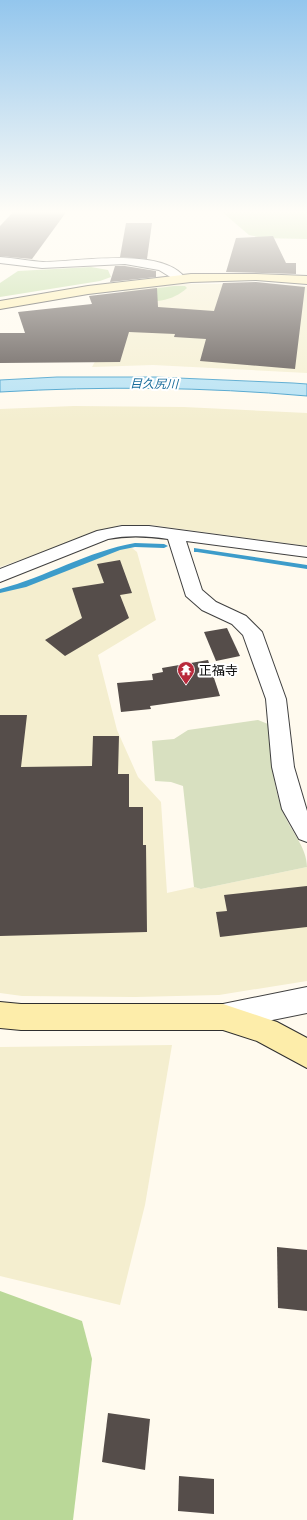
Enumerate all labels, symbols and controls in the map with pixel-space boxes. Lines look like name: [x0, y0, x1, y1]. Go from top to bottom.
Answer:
water label: 目久尻川: [130, 377, 180, 391]
temple icon: 正福寺: [176, 660, 196, 685]
place label: 正福寺: [199, 663, 238, 678]

